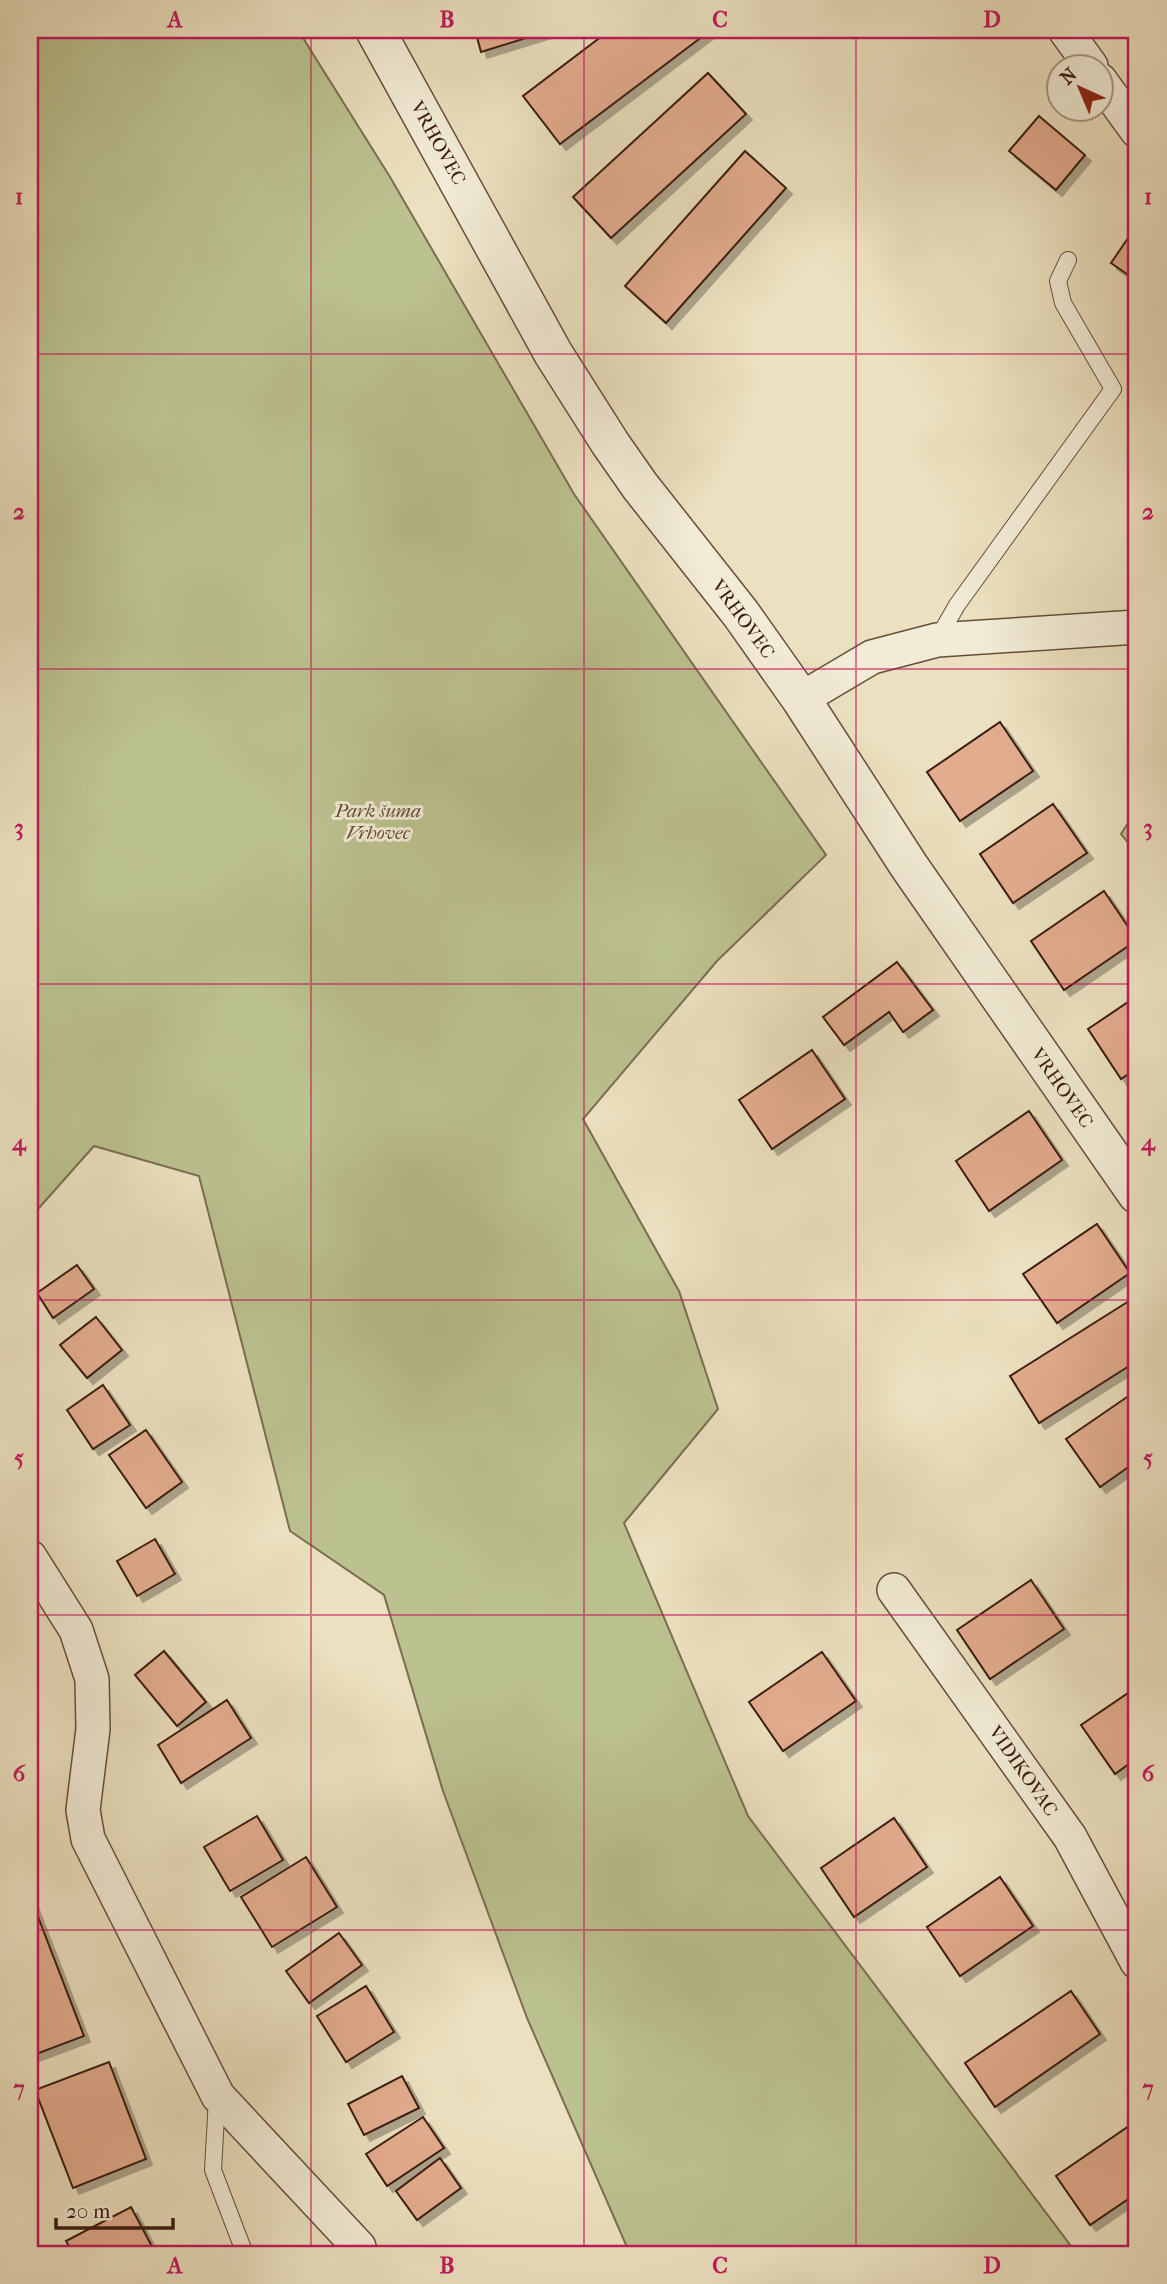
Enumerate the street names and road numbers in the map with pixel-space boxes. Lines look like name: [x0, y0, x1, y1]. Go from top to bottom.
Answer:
street label: VRHOVEC: [406, 96, 470, 189]
street label: VRHOVEC: [706, 574, 779, 663]
street label: VRHOVEC: [1026, 1043, 1097, 1132]
street label: VIDIKOVAC: [983, 1721, 1062, 1820]

